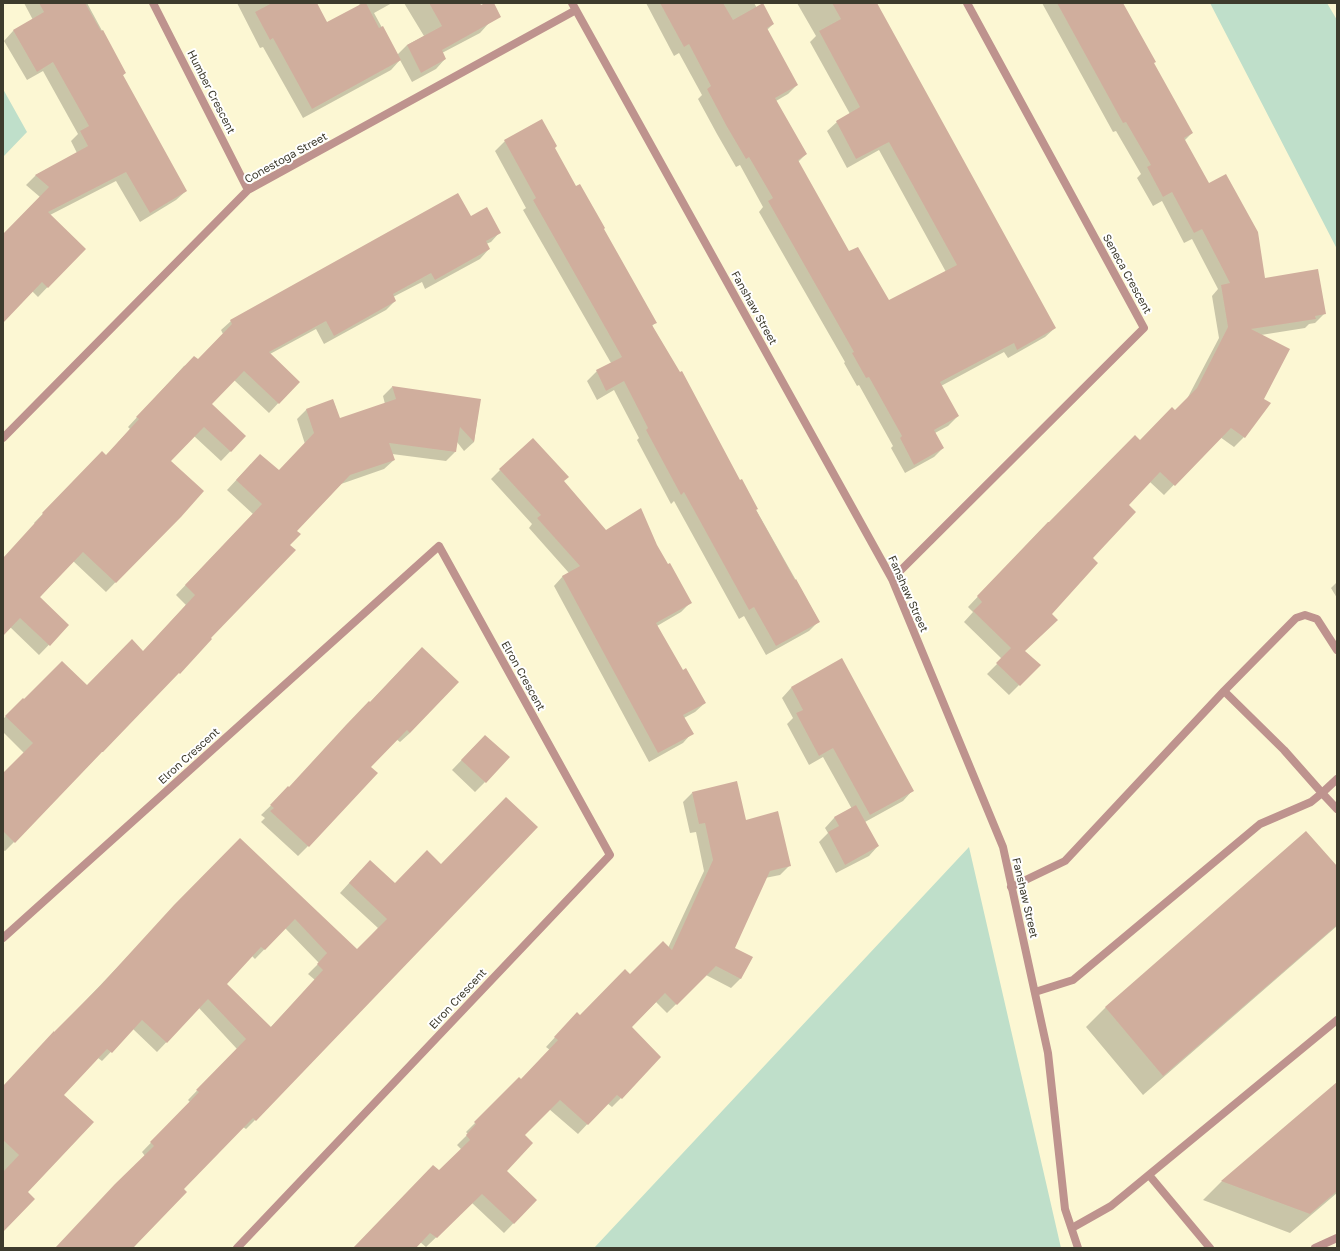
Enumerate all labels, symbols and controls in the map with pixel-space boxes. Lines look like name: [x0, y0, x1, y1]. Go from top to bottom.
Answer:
street label: Humber Crescent: [184, 48, 238, 136]
street label: Conestoga Street: [242, 130, 330, 186]
street label: Seneca Crescent: [1100, 232, 1154, 316]
street label: Fanshaw Street: [728, 269, 780, 347]
street label: Fanshaw Street: [885, 554, 931, 634]
street label: Elron Crescent: [498, 639, 548, 713]
street label: Elron Crescent: [156, 725, 222, 787]
street label: Fanshaw Street: [1009, 856, 1041, 940]
street label: Elron Crescent: [427, 966, 489, 1032]

